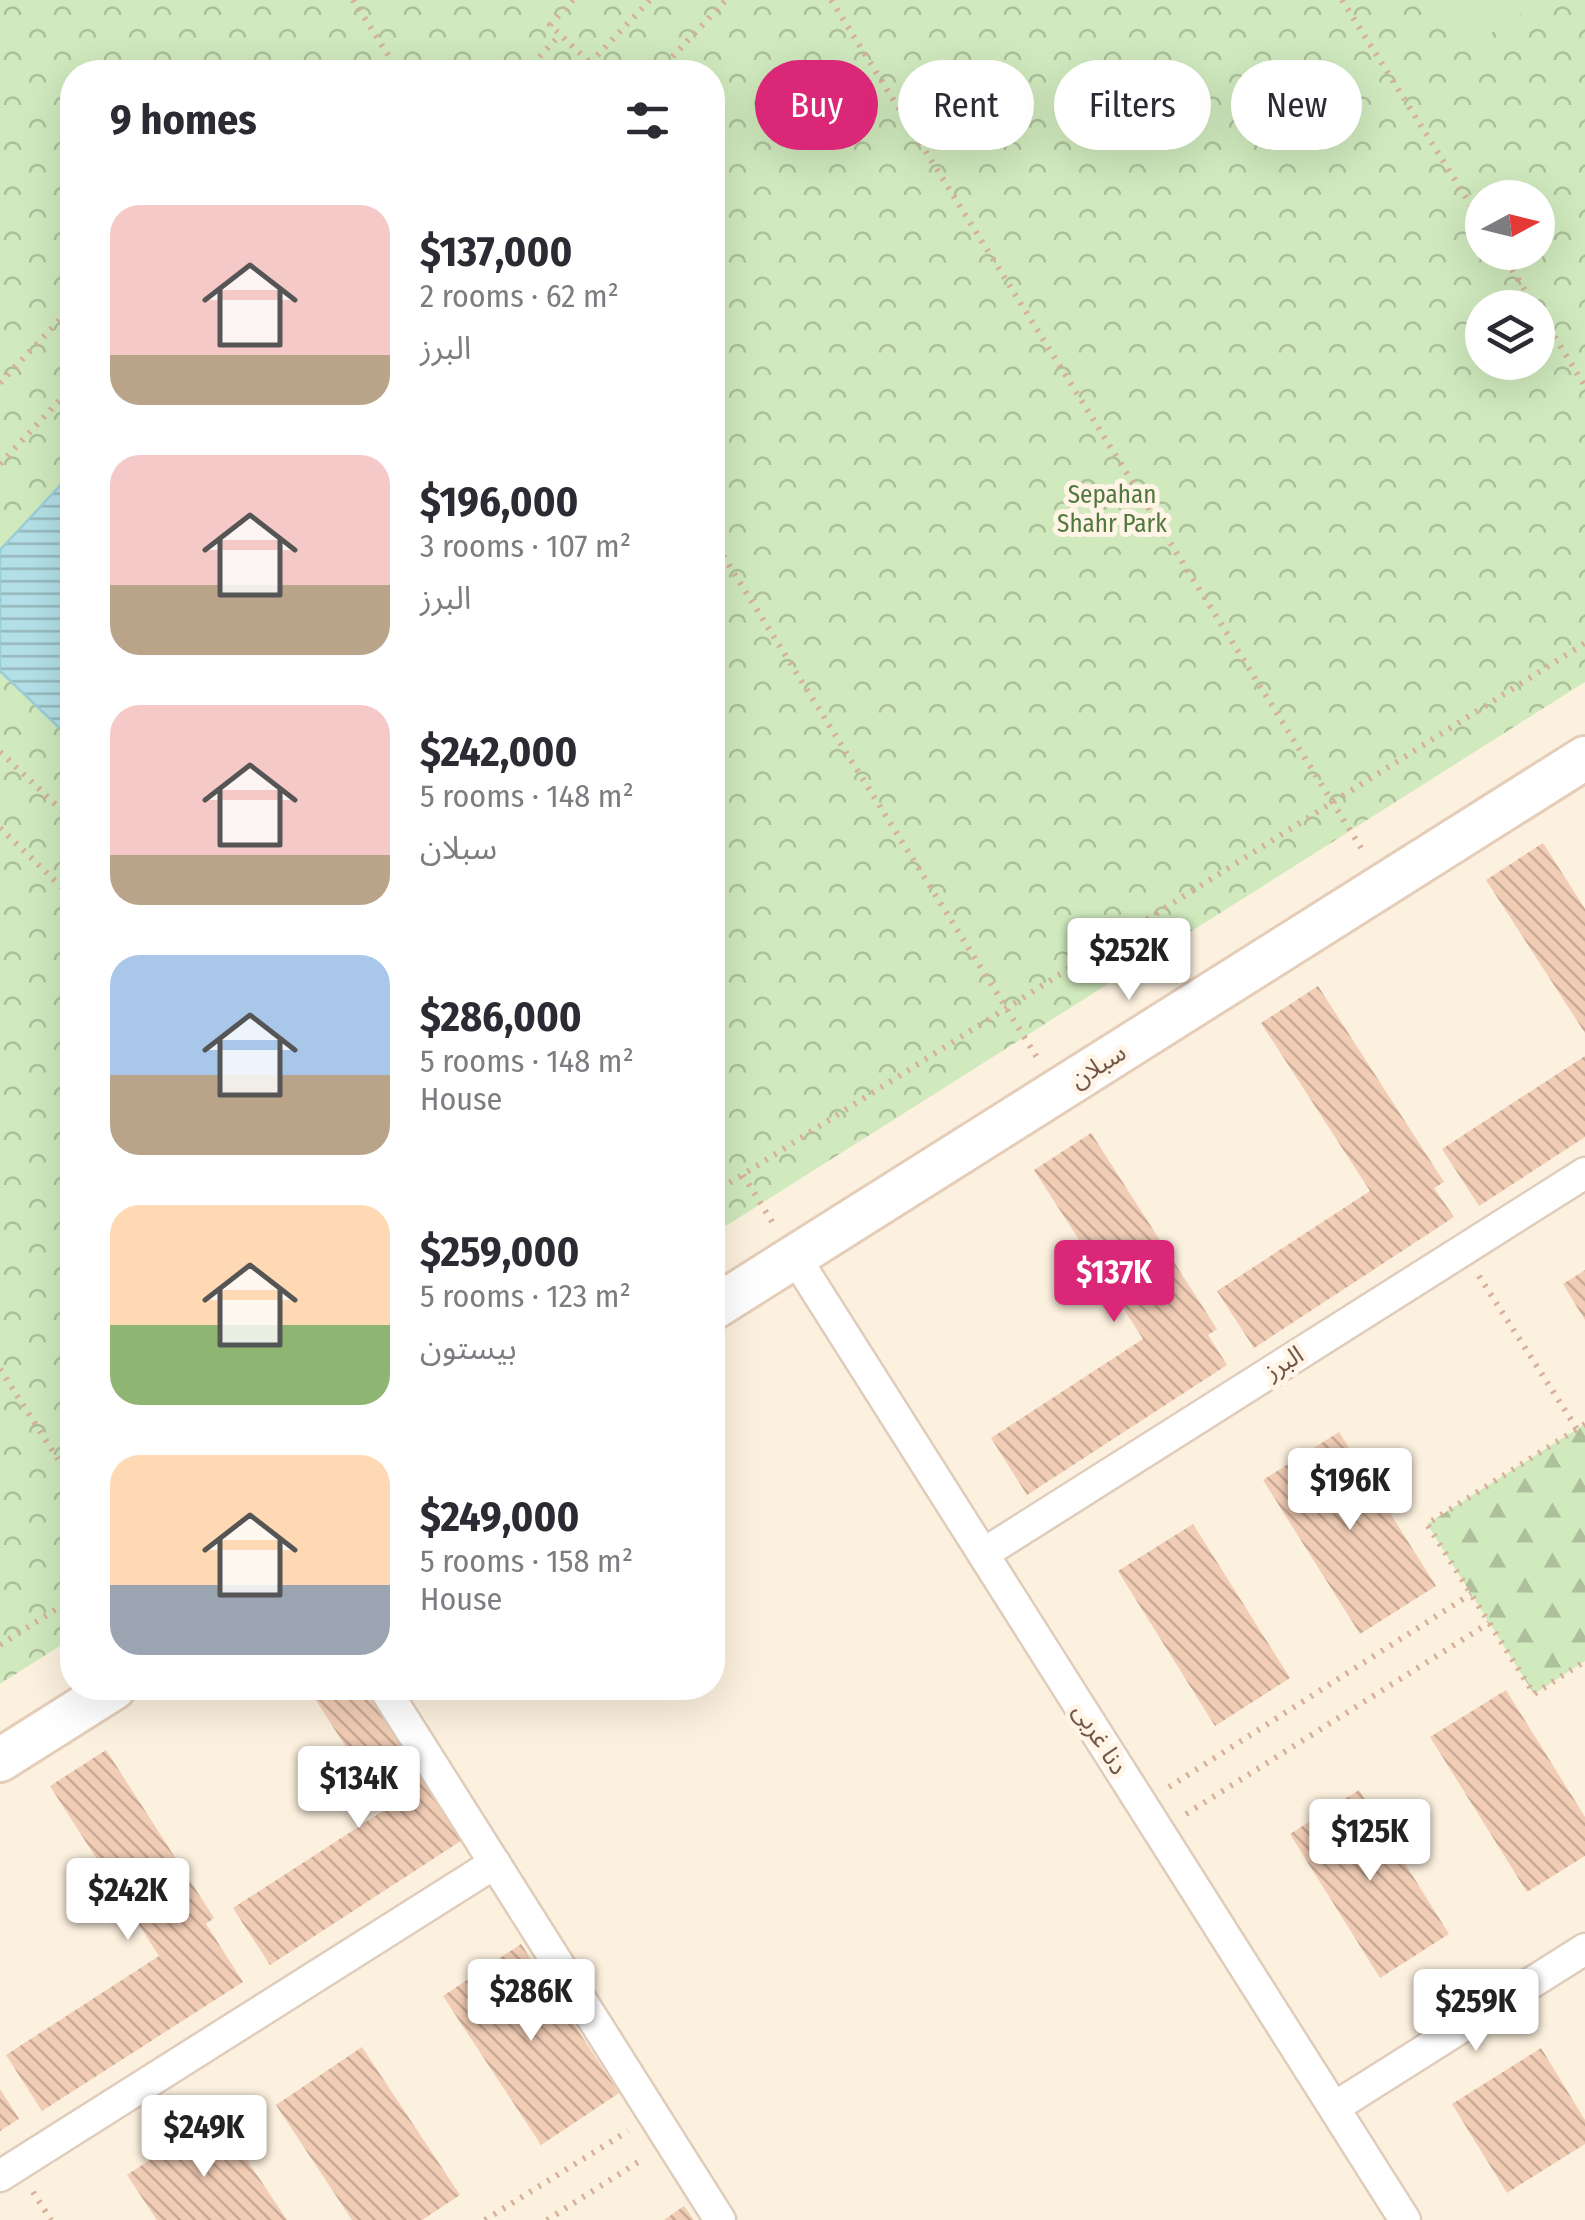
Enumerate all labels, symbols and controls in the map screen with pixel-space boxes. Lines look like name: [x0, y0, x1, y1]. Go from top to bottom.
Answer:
chip: Buy: [755, 60, 878, 150]
chip: Rent: [898, 60, 1034, 150]
chip: Filters: [1054, 60, 1211, 150]
chip: New: [1231, 60, 1362, 150]
icon: filters: [620, 93, 675, 148]
text: 9 homes: [110, 95, 257, 145]
north arrow: [1465, 180, 1555, 270]
map controls: [1465, 180, 1555, 380]
text: $137,000: [420, 227, 572, 277]
icon: home: [190, 245, 310, 365]
text: 2 rooms · 62 m²: [420, 277, 619, 315]
button: layers: [1465, 290, 1555, 380]
text: البرز: [420, 329, 471, 367]
text: $196,000: [420, 477, 579, 527]
park label: Sepahan Shahr Park: [1057, 480, 1167, 539]
icon: home: [190, 495, 310, 615]
text: 3 rooms · 107 m²: [420, 527, 631, 565]
text: البرز: [420, 579, 471, 617]
text: $242,000: [420, 727, 577, 777]
icon: home: [190, 745, 310, 865]
text: 5 rooms · 148 m²: [420, 777, 634, 815]
text: سبلان: [420, 829, 497, 867]
pin: $252K: [1059, 918, 1199, 1003]
text: $252K: [1089, 931, 1169, 969]
text: $286,000: [420, 992, 582, 1042]
icon: home: [190, 995, 310, 1115]
street label: سبلان: [1064, 1037, 1132, 1095]
text: 5 rooms · 148 m²: [420, 1042, 634, 1080]
text: House: [420, 1080, 502, 1118]
text: $259,000: [420, 1227, 579, 1277]
pin: $137K: [1044, 1240, 1184, 1325]
icon: home: [190, 1245, 310, 1365]
text: $137K: [1076, 1253, 1152, 1291]
text: 5 rooms · 123 m²: [420, 1277, 631, 1315]
text: بیستون: [420, 1329, 517, 1367]
street label: البرز: [1258, 1340, 1309, 1387]
pin: $196K: [1280, 1448, 1420, 1533]
text: $196K: [1310, 1461, 1390, 1499]
text: $249,000: [420, 1492, 579, 1542]
icon: home: [190, 1495, 310, 1615]
text: 5 rooms · 158 m²: [420, 1542, 633, 1580]
text: House: [420, 1580, 502, 1618]
street label: دنا غربی: [1066, 1698, 1134, 1780]
pin: $134K: [289, 1746, 429, 1831]
text: $134K: [320, 1759, 398, 1797]
pin: $125K: [1300, 1799, 1440, 1884]
text: $125K: [1331, 1812, 1409, 1850]
pin: $242K: [58, 1858, 198, 1943]
text: $242K: [88, 1871, 168, 1909]
pin: $286K: [461, 1959, 601, 2044]
pin: $259K: [1406, 1969, 1546, 2054]
text: $286K: [490, 1972, 572, 2010]
text: $259K: [1436, 1982, 1516, 2020]
pin: $249K: [134, 2095, 274, 2180]
text: $249K: [164, 2108, 244, 2146]

